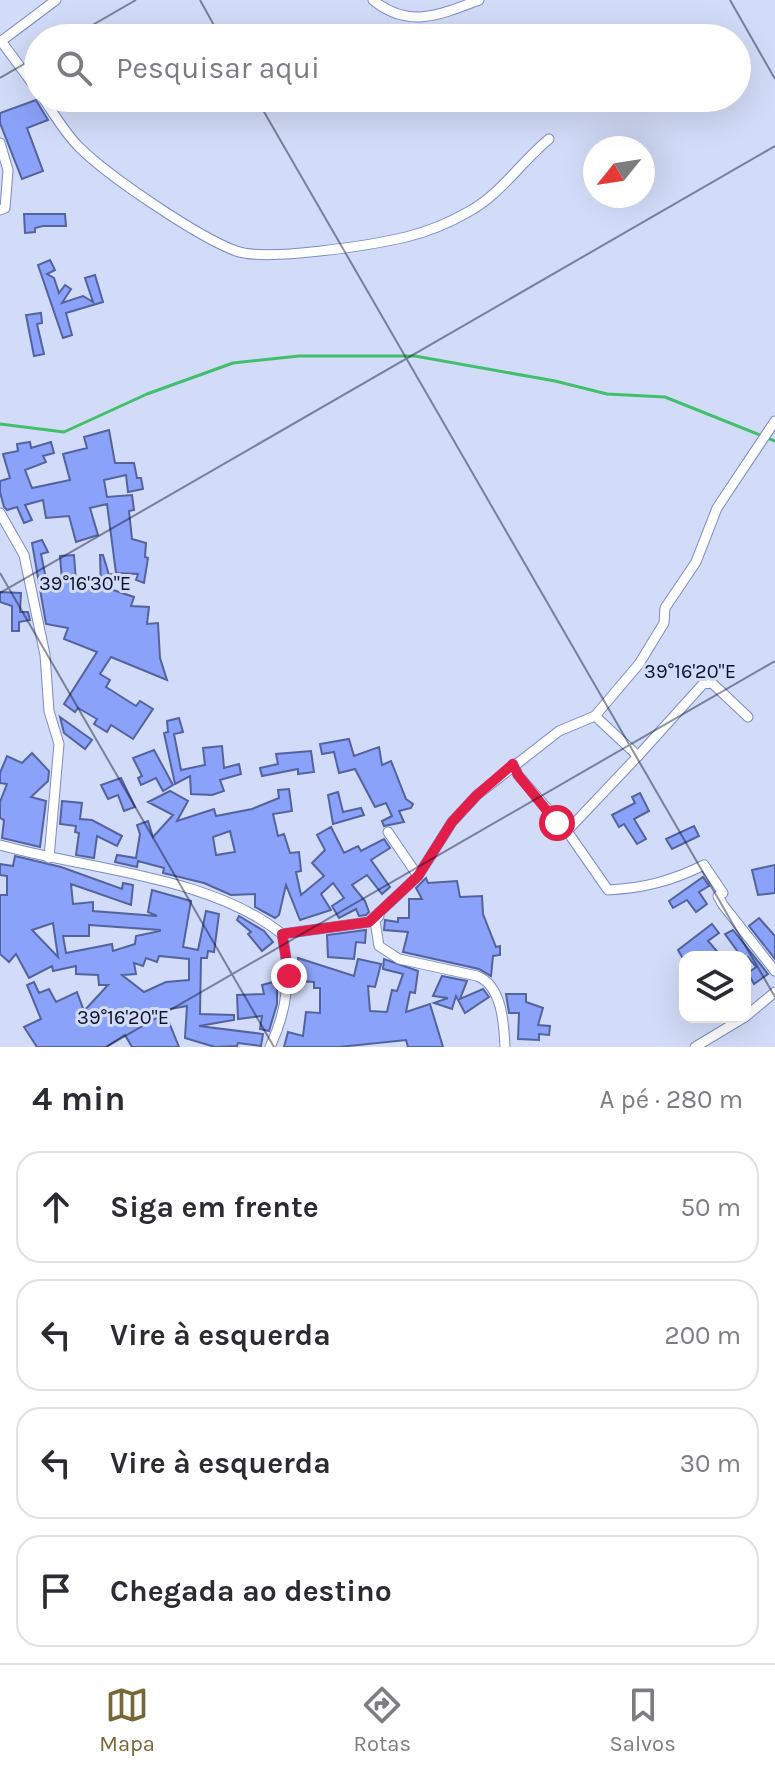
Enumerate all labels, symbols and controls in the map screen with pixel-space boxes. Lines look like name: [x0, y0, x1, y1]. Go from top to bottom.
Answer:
search box: [24, 24, 751, 112]
icon: search: [52, 46, 96, 90]
text: Pesquisar aqui: [116, 50, 320, 86]
north arrow: [583, 136, 655, 208]
text: 39°16'30"E: [39, 572, 131, 595]
text: 39°16'20"E: [644, 660, 736, 683]
route start: [539, 805, 575, 841]
map controls: [679, 951, 751, 1023]
button: layers: [679, 951, 751, 1023]
route end: [271, 958, 307, 994]
text: 39°16'20"E: [77, 1006, 169, 1029]
text: 4 min: [32, 1079, 125, 1119]
text: A pé · 280 m: [599, 1084, 743, 1115]
icon: ahead: [34, 1185, 78, 1229]
text: Siga em frente: [110, 1189, 319, 1225]
text: 50 m: [680, 1192, 741, 1223]
icon: left: [34, 1313, 78, 1357]
text: Vire à esquerda: [110, 1317, 331, 1353]
text: 200 m: [665, 1320, 741, 1351]
icon: left: [34, 1441, 78, 1485]
text: Vire à esquerda: [110, 1445, 331, 1481]
text: 30 m: [680, 1448, 741, 1479]
icon: arrive: [34, 1569, 78, 1613]
text: Chegada ao destino: [110, 1573, 392, 1609]
tab: Mapa: [99, 1683, 155, 1757]
tab: Rotas: [354, 1683, 411, 1757]
tab: Salvos: [610, 1683, 676, 1757]

